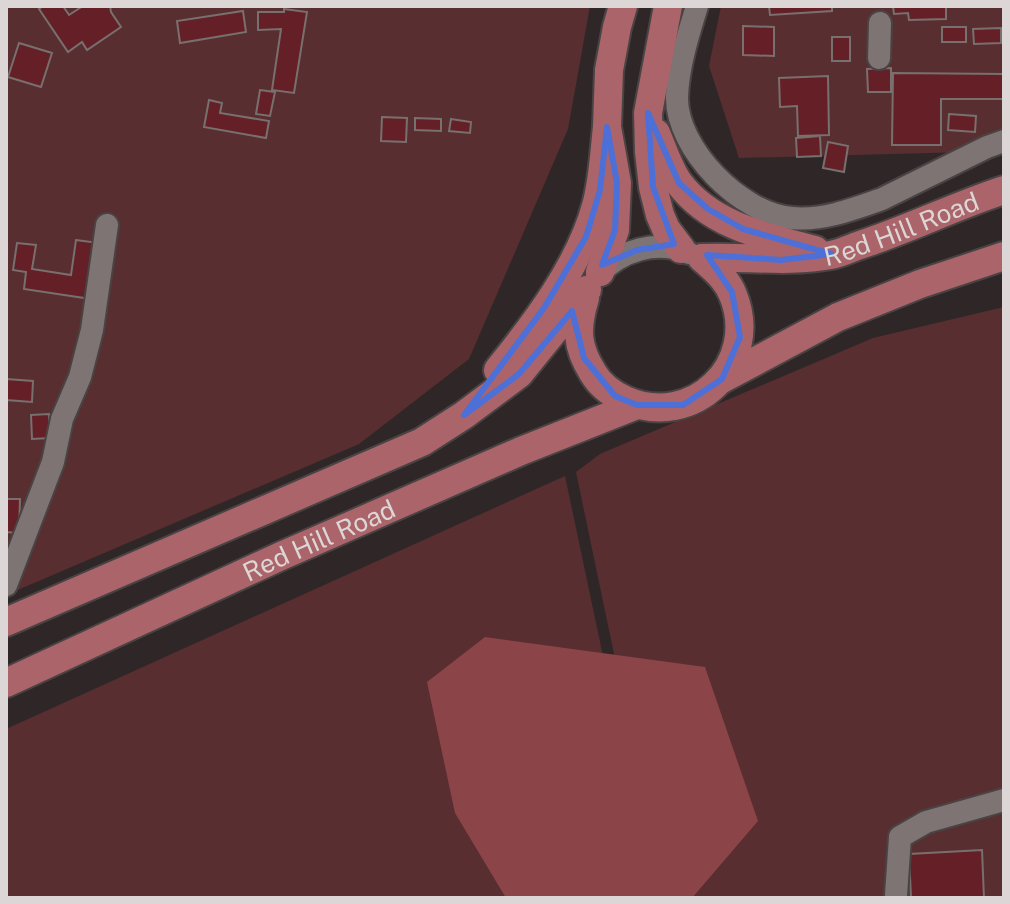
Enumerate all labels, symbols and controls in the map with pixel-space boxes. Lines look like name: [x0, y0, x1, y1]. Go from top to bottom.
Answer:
street label: Red Hill Road: [821, 185, 983, 272]
street label: Red Hill Road: [238, 493, 400, 587]

